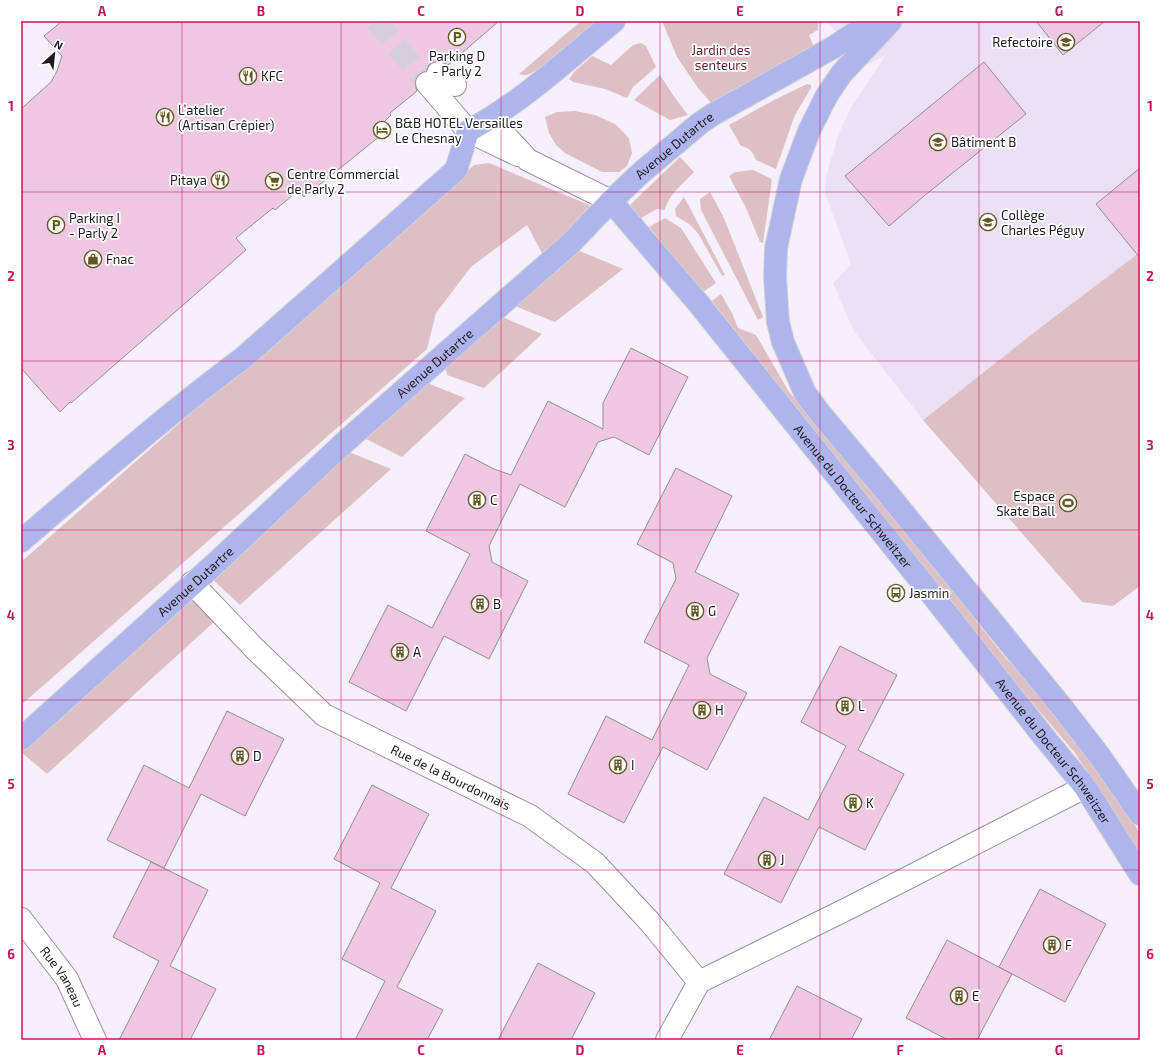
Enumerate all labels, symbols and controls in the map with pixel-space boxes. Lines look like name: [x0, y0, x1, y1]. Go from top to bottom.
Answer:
text: A: [98, 3, 107, 19]
text: B: [257, 3, 265, 19]
text: C: [417, 3, 425, 19]
text: D: [576, 3, 585, 19]
text: E: [736, 3, 744, 19]
text: F: [896, 3, 904, 19]
text: G: [1055, 3, 1063, 19]
parking icon: Parking D - Parly 2: [447, 27, 467, 47]
school or university icon: Refectoire: [1056, 32, 1076, 52]
north arrow: [34, 34, 74, 74]
place label: Refectoire: [992, 34, 1053, 50]
text: N: [52, 37, 65, 52]
park label: Jardin des senteurs: [692, 42, 750, 73]
place label: Parking D - Parly 2: [429, 48, 485, 79]
restaurant icon: KFC: [238, 66, 258, 86]
place label: KFC: [261, 68, 283, 84]
text: 1: [8, 98, 14, 114]
text: 1: [1147, 98, 1153, 114]
place label: L’atelier (Artisan Crêpier): [178, 102, 274, 133]
restaurant icon: L’atelier (Artisan Crêpier): [155, 107, 175, 127]
street label: Avenue Dutartre: [632, 108, 717, 182]
place label: B&B HOTEL Versailles Le Chesnay: [395, 115, 523, 146]
hotel icon: B&B HOTEL Versailles Le Chesnay: [372, 120, 392, 140]
school or university icon: Bâtiment B: [928, 132, 948, 152]
place label: Bâtiment B: [951, 134, 1016, 150]
place label: Centre Commercial de Parly 2: [287, 166, 399, 197]
restaurant icon: Pitaya: [210, 170, 230, 190]
supermarket icon: Centre Commercial de Parly 2: [264, 171, 284, 191]
place label: Pitaya: [170, 172, 207, 188]
place label: Collège Charles Péguy: [1001, 207, 1085, 238]
place label: Parking I - Parly 2: [69, 210, 120, 241]
school or university icon: Collège Charles Péguy: [978, 212, 998, 232]
parking icon: Parking I - Parly 2: [46, 215, 66, 235]
shop icon: Fnac: [83, 249, 103, 269]
place label: Fnac: [106, 251, 134, 267]
text: 2: [7, 268, 15, 284]
text: 2: [1146, 268, 1154, 284]
street label: Avenue Dutartre: [393, 325, 476, 401]
street label: Avenue du Docteur Schweitzer: [791, 421, 916, 572]
text: 3: [7, 437, 15, 453]
text: 3: [1146, 437, 1154, 453]
place label: Espace Skate Ball: [996, 488, 1055, 519]
building icon: C: [467, 490, 487, 510]
place label: C: [490, 492, 497, 508]
sports icon: Espace Skate Ball: [1058, 493, 1078, 513]
street label: Avenue Dutartre: [154, 543, 237, 620]
bus stop icon: Jasmin: [886, 583, 906, 603]
place label: Jasmin: [909, 585, 949, 601]
building icon: B: [470, 594, 490, 614]
place label: B: [493, 596, 501, 612]
building icon: G: [685, 601, 705, 621]
place label: G: [708, 603, 716, 619]
text: 4: [7, 607, 15, 623]
text: 4: [1146, 607, 1154, 623]
building icon: A: [390, 642, 410, 662]
place label: A: [413, 644, 421, 660]
street label: Avenue du Docteur Schweitzer: [993, 675, 1114, 827]
building icon: L: [835, 696, 855, 716]
place label: L: [858, 698, 865, 714]
building icon: H: [692, 700, 712, 720]
place label: H: [715, 702, 724, 718]
street label: Rue de la Bourdonnais: [388, 741, 513, 813]
building icon: D: [230, 746, 250, 766]
place label: D: [253, 748, 262, 764]
building icon: I: [608, 755, 628, 775]
place label: I: [631, 757, 634, 773]
text: 5: [7, 776, 15, 792]
text: 5: [1146, 776, 1154, 792]
building icon: K: [843, 793, 863, 813]
place label: K: [866, 795, 874, 811]
building icon: J: [757, 850, 777, 870]
place label: J: [780, 852, 784, 868]
building icon: F: [1042, 935, 1062, 955]
place label: F: [1065, 937, 1072, 953]
street label: Rue Vaneau: [37, 943, 87, 1009]
text: 6: [7, 946, 15, 962]
text: 6: [1146, 946, 1154, 962]
building icon: E: [949, 986, 969, 1006]
place label: E: [972, 988, 979, 1004]
text: A: [98, 1042, 107, 1058]
text: B: [257, 1042, 265, 1058]
text: C: [417, 1042, 425, 1058]
text: D: [576, 1042, 585, 1058]
text: E: [736, 1042, 744, 1058]
text: F: [896, 1042, 904, 1058]
text: G: [1055, 1042, 1063, 1058]

